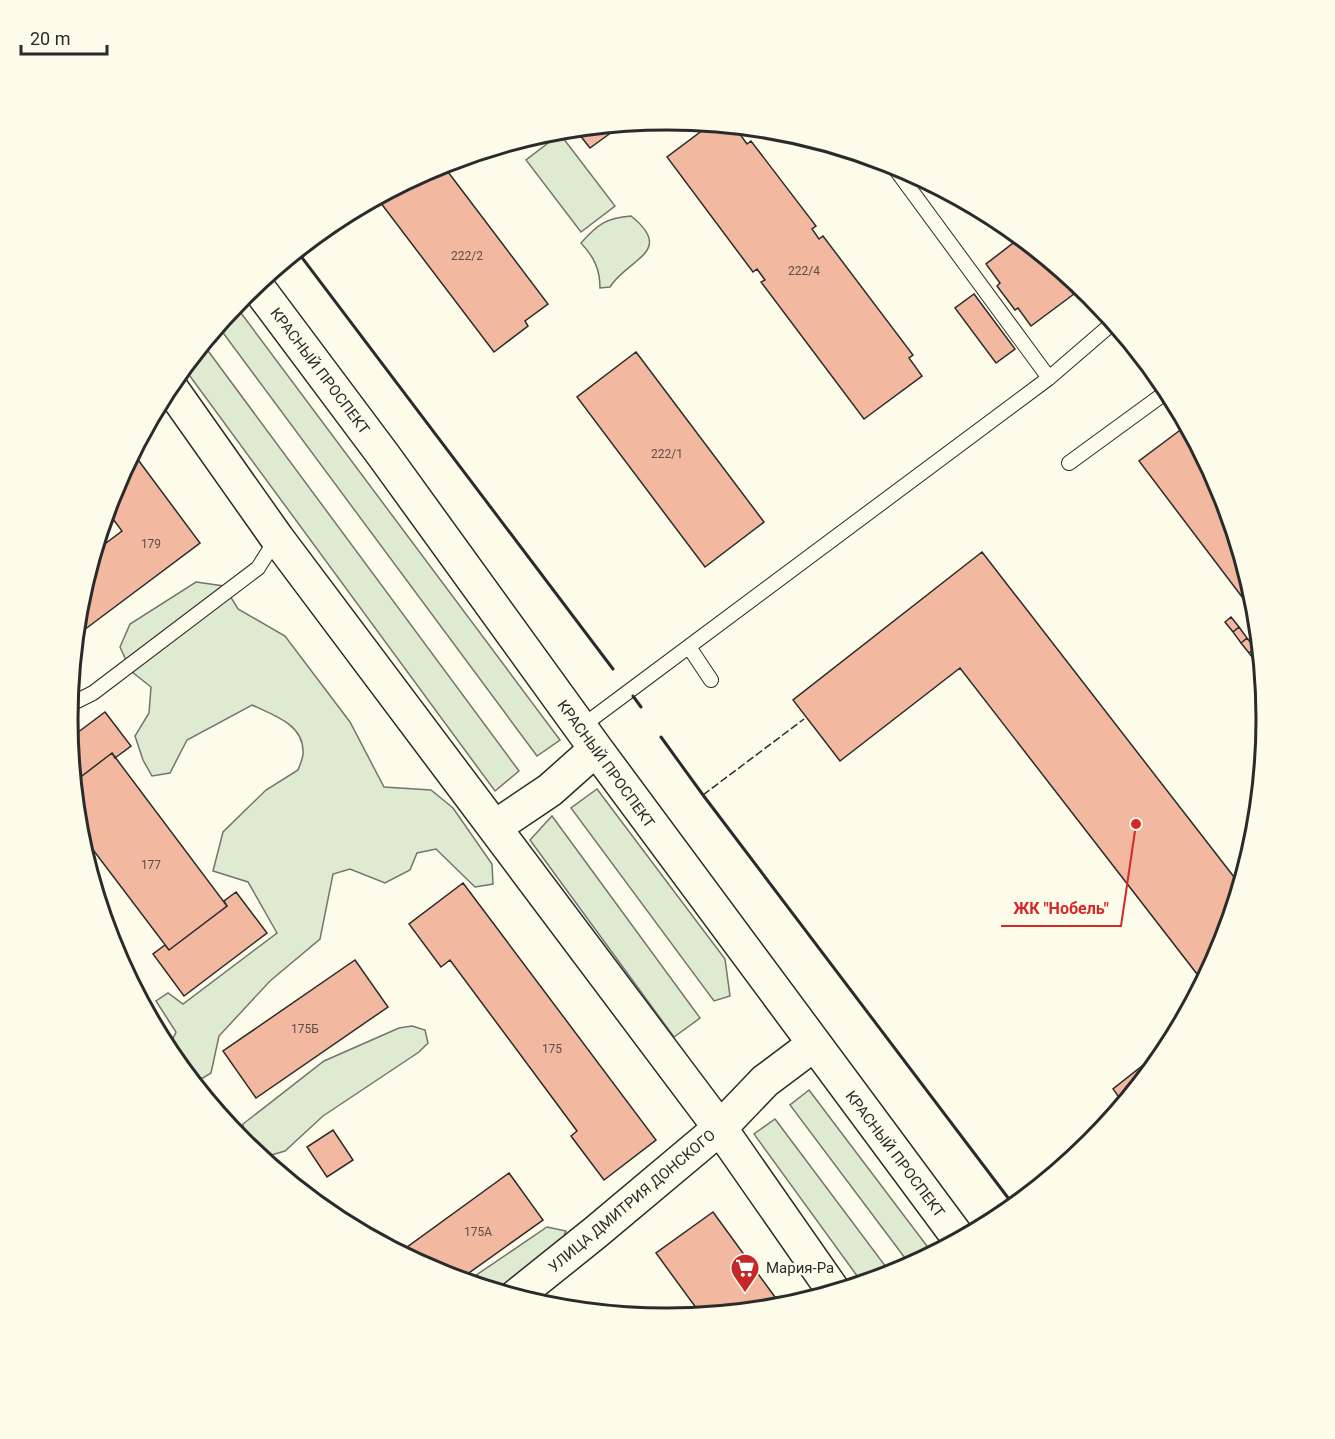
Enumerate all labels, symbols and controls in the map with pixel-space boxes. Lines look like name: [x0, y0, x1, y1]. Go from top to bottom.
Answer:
scale bar: [21, 18, 106, 56]
text: 20 m: [30, 28, 70, 49]
house number: 222/2: [451, 249, 483, 263]
house number: 222/4: [788, 264, 820, 278]
street label: КРАСНЫЙ ПРОСПЕКТ: [267, 304, 373, 438]
house number: 222/1: [651, 447, 683, 461]
house number: 179: [141, 537, 161, 551]
street label: КРАСНЫЙ ПРОСПЕКТ: [554, 697, 658, 832]
house number: 177: [141, 858, 161, 872]
callout: ЖК "Нобель": [1001, 892, 1121, 926]
text: ЖК "Нобель": [1013, 899, 1109, 918]
house number: 175Б: [291, 1022, 319, 1036]
house number: 175: [542, 1042, 562, 1056]
street label: КРАСНЫЙ ПРОСПЕКТ: [842, 1087, 948, 1221]
street label: УЛИЦА ДМИТРИЯ ДОНСКОГО: [545, 1126, 719, 1276]
house number: 175А: [464, 1225, 492, 1239]
supermarket icon: Мария-Ра: [729, 1252, 761, 1294]
place label: Мария-Ра: [766, 1259, 834, 1277]

